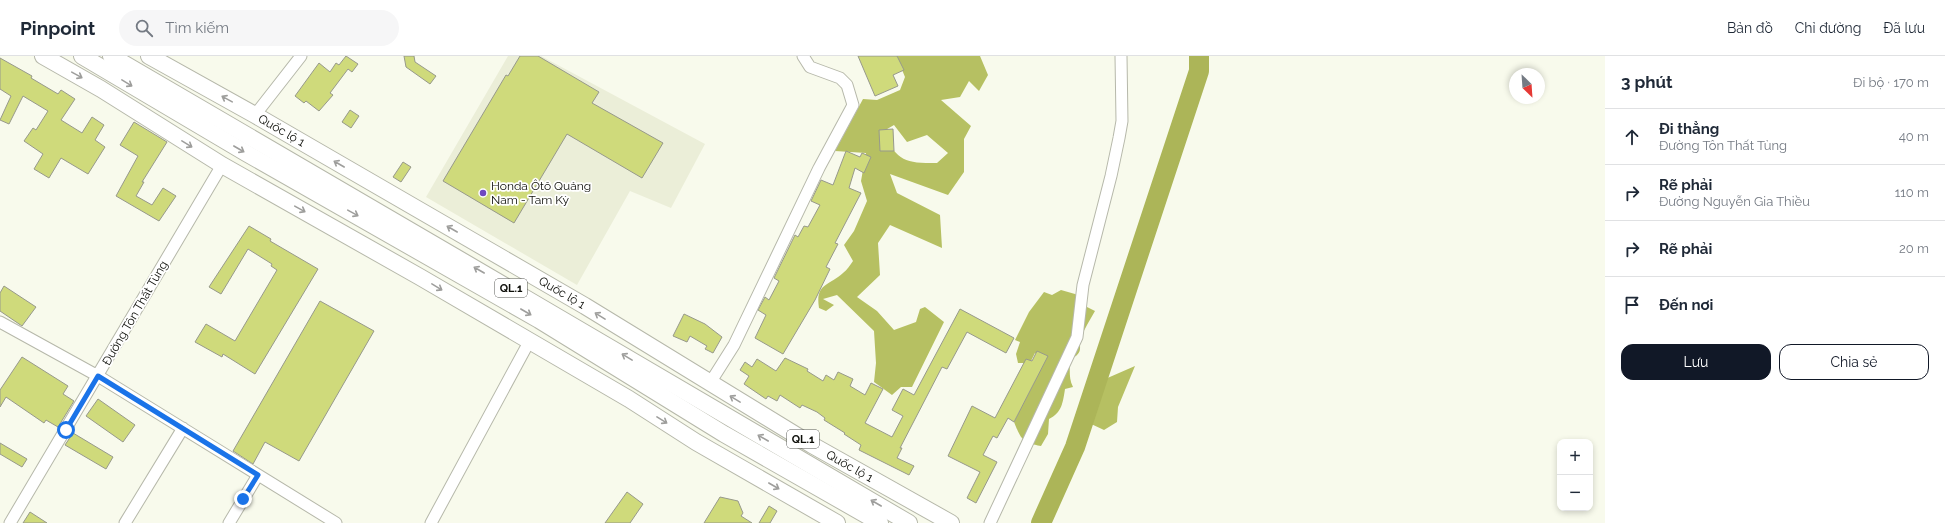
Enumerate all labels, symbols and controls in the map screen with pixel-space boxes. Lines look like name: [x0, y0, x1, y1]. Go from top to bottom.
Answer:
search box: [119, 10, 399, 46]
text: Pinpoint: [20, 17, 95, 39]
icon: search: [133, 17, 155, 39]
text: Tìm kiếm: [165, 19, 229, 37]
text: Bản đồ: [1727, 20, 1773, 36]
text: Chỉ đường: [1795, 20, 1861, 36]
text: Đã lưu: [1883, 20, 1925, 36]
north arrow: [1509, 68, 1545, 104]
one-way arrow: [71, 72, 83, 80]
text: 3 phút: [1621, 72, 1673, 92]
text: Đi bộ · 170 m: [1853, 75, 1929, 90]
one-way arrow: [121, 80, 133, 88]
one-way arrow: [221, 95, 233, 102]
street label: Quốc lộ 1: [256, 111, 307, 149]
text: Đi thẳng: [1659, 120, 1719, 138]
icon: ahead: [1621, 126, 1643, 148]
text: 40 m: [1899, 129, 1929, 144]
text: Đường Tôn Thất Tùng: [1659, 138, 1787, 153]
one-way arrow: [181, 140, 193, 148]
one-way arrow: [233, 146, 245, 154]
one-way arrow: [333, 159, 345, 167]
text: Rẽ phải: [1659, 176, 1712, 194]
place label: Honda Ôtô Quảng Nam - Tam Kỳ: [491, 179, 591, 207]
icon: right: [1621, 182, 1643, 204]
text: 110 m: [1895, 185, 1929, 200]
marker: Honda Ôtô Quảng Nam - Tam Kỳ: [478, 188, 488, 198]
text: Đường Nguyễn Gia Thiều: [1659, 194, 1810, 209]
one-way arrow: [294, 205, 306, 213]
one-way arrow: [346, 210, 358, 218]
one-way arrow: [446, 225, 458, 233]
icon: right: [1621, 238, 1643, 260]
text: Rẽ phải: [1659, 240, 1712, 258]
text: 20 m: [1899, 241, 1929, 256]
street label: Đường Tôn Thất Tùng: [99, 258, 171, 368]
one-way arrow: [474, 265, 486, 273]
street label: Quốc lộ 1: [536, 274, 588, 312]
road number: QL.1: [495, 279, 527, 297]
one-way arrow: [431, 283, 443, 291]
icon: arrive: [1621, 294, 1643, 316]
text: Đến nơi: [1659, 296, 1713, 314]
one-way arrow: [520, 309, 532, 317]
one-way arrow: [595, 312, 606, 320]
button: Lưu: [1621, 344, 1771, 380]
button: Chia sẻ: [1779, 344, 1929, 380]
one-way arrow: [621, 353, 633, 361]
one-way arrow: [729, 394, 741, 402]
one-way arrow: [656, 416, 667, 424]
route start: [57, 421, 75, 439]
road number: QL.1: [787, 430, 819, 448]
one-way arrow: [758, 434, 769, 442]
map controls: [1557, 439, 1593, 511]
button: +: [1557, 439, 1593, 475]
street label: Quốc lộ 1: [824, 447, 876, 485]
button: −: [1557, 475, 1593, 511]
one-way arrow: [767, 483, 779, 491]
route end: [234, 490, 252, 508]
one-way arrow: [870, 499, 882, 507]

